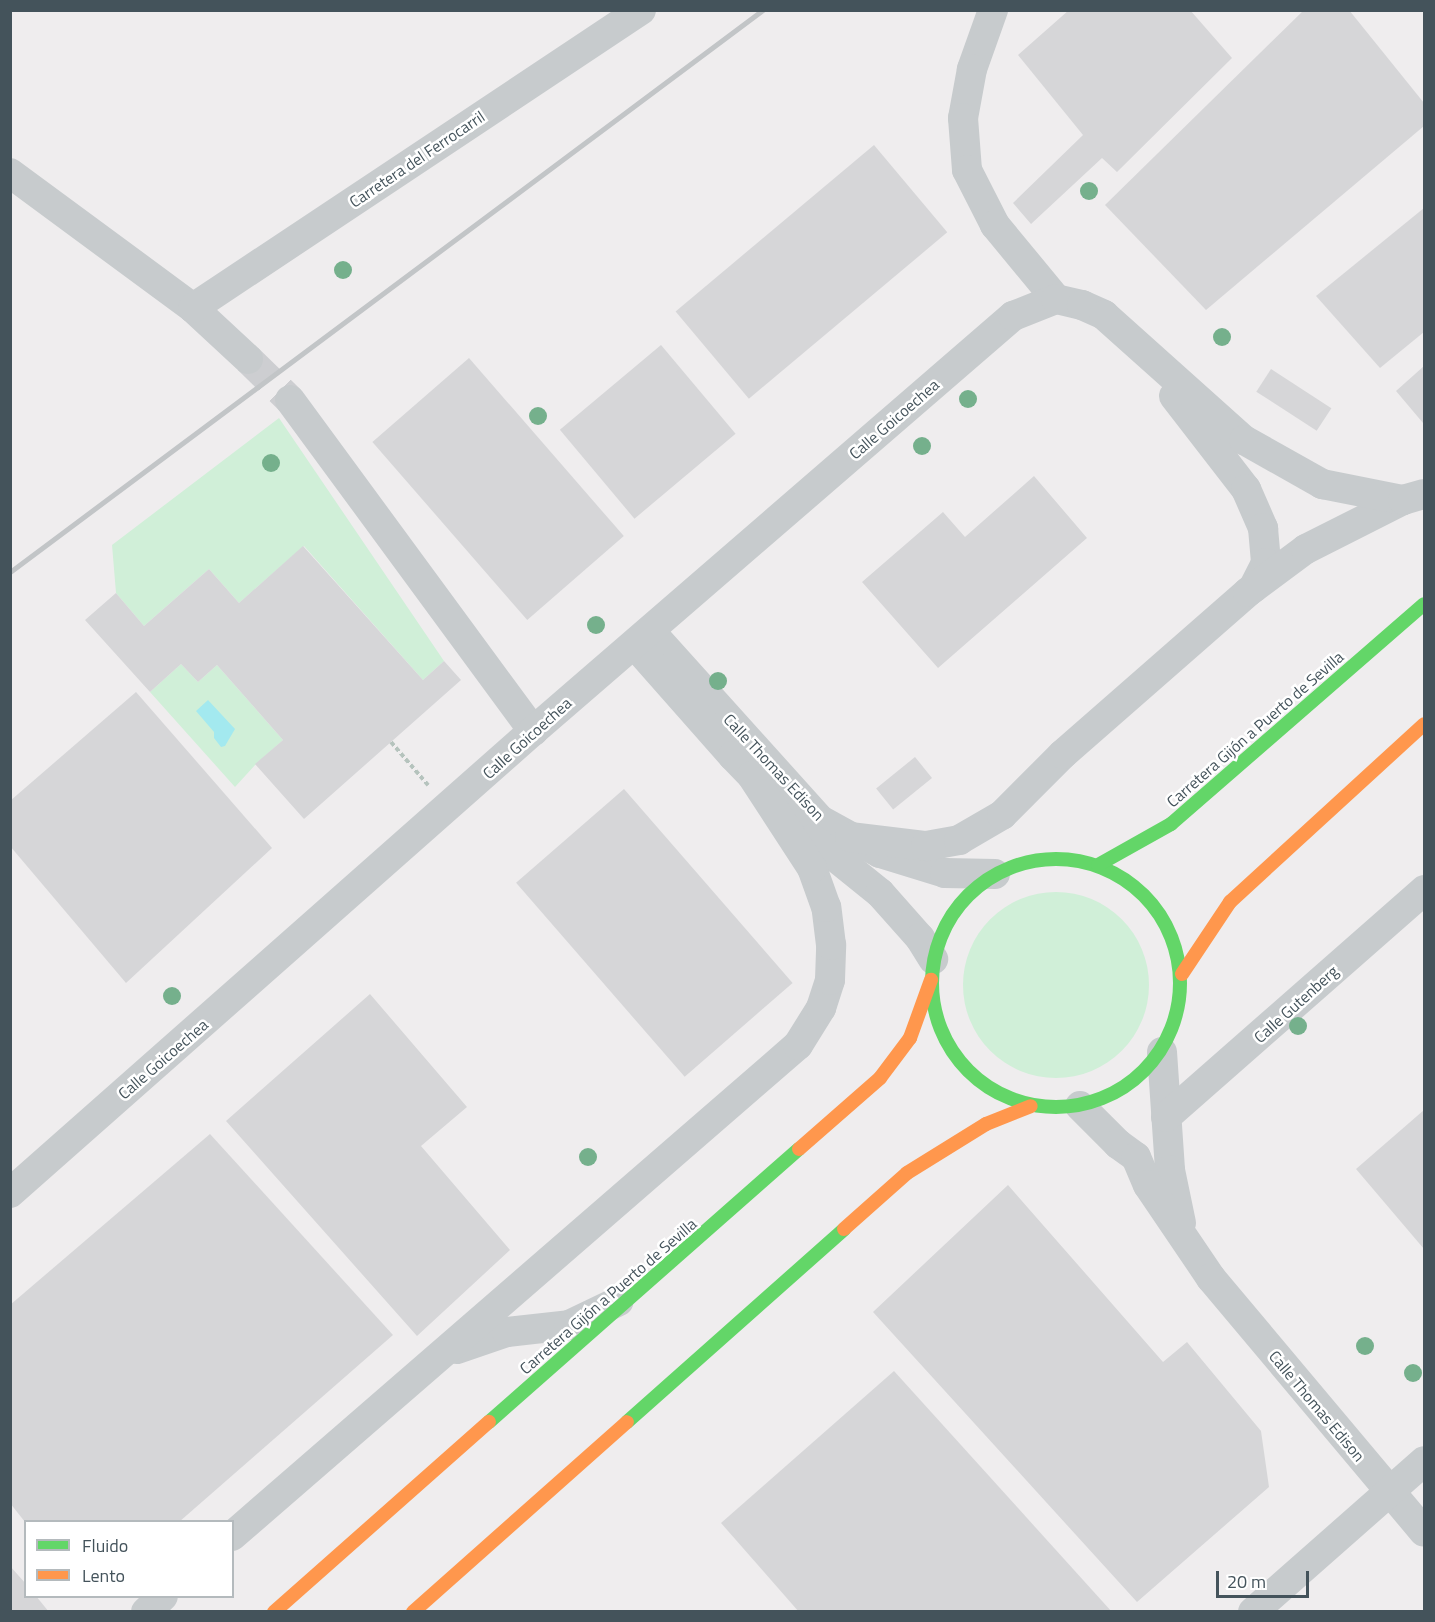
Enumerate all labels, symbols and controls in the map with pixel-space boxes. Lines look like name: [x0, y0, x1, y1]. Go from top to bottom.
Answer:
street label: Carretera del Ferrocarril: [346, 107, 488, 211]
street label: Calle Goicoechea: [845, 375, 943, 463]
street label: Carretera Gijón a Puerto de Sevilla: [1163, 647, 1347, 811]
street label: Calle Goicoechea: [479, 693, 575, 783]
street label: Calle Thomas Edison: [720, 710, 828, 824]
street label: Calle Gutenberg: [1250, 961, 1342, 1047]
street label: Calle Goicoechea: [114, 1015, 212, 1103]
street label: Carretera Gijón a Puerto de Sevilla: [516, 1214, 700, 1378]
street label: Calle Thomas Edison: [1265, 1347, 1369, 1465]
legend: [24, 1520, 234, 1598]
text: Fluido: [82, 1532, 128, 1559]
scale bar: [1219, 1559, 1312, 1597]
text: Lento: [82, 1562, 125, 1589]
text: 20 m: [1227, 1568, 1266, 1595]

